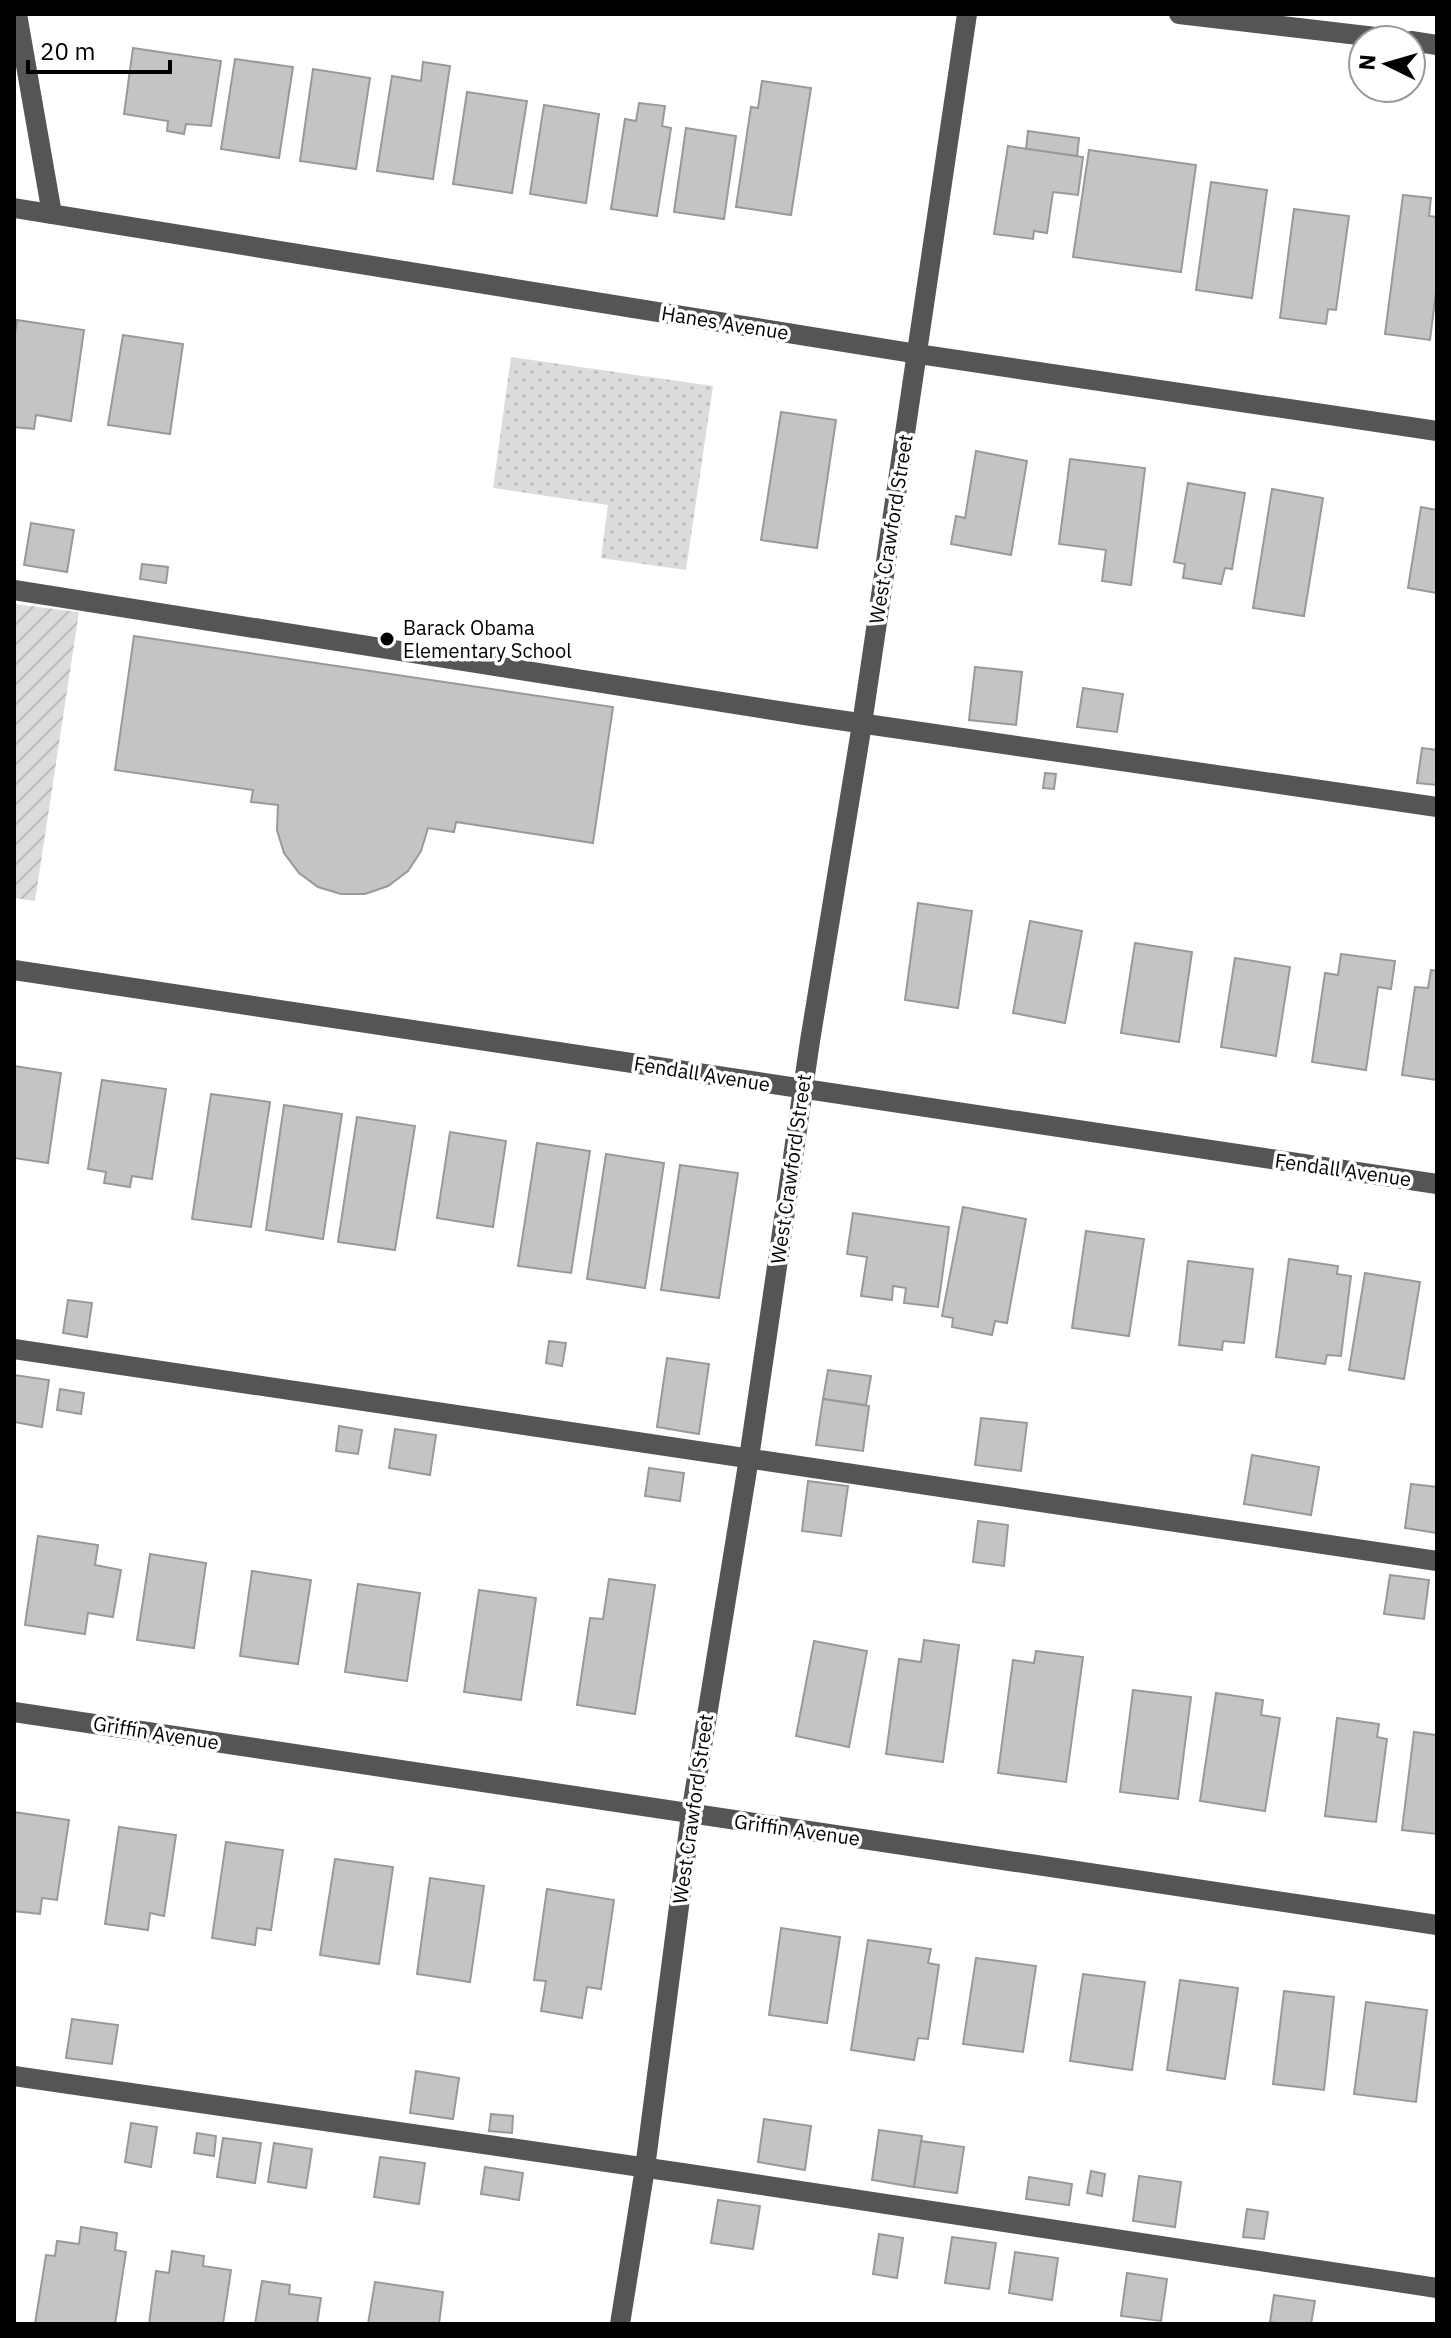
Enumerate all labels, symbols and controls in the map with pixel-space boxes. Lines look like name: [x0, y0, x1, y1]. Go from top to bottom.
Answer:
scale bar: [28, 24, 170, 74]
north arrow: [1347, 24, 1427, 104]
text: 20 m: [40, 35, 95, 67]
text: N: [1351, 53, 1382, 71]
street label: Hanes Avenue: [660, 299, 791, 346]
street label: West Crawford Street: [862, 432, 919, 626]
place label: Barack Obama Elementary School: [403, 614, 572, 664]
marker: Barack Obama Elementary School: [378, 630, 396, 648]
street label: Fendall Avenue: [632, 1049, 772, 1098]
street label: West Crawford Street: [764, 1072, 817, 1266]
street label: Fendall Avenue: [1273, 1147, 1413, 1192]
street label: Griffin Avenue: [91, 1709, 221, 1756]
street label: West Crawford Street: [666, 1712, 719, 1906]
street label: Griffin Avenue: [732, 1807, 862, 1852]

